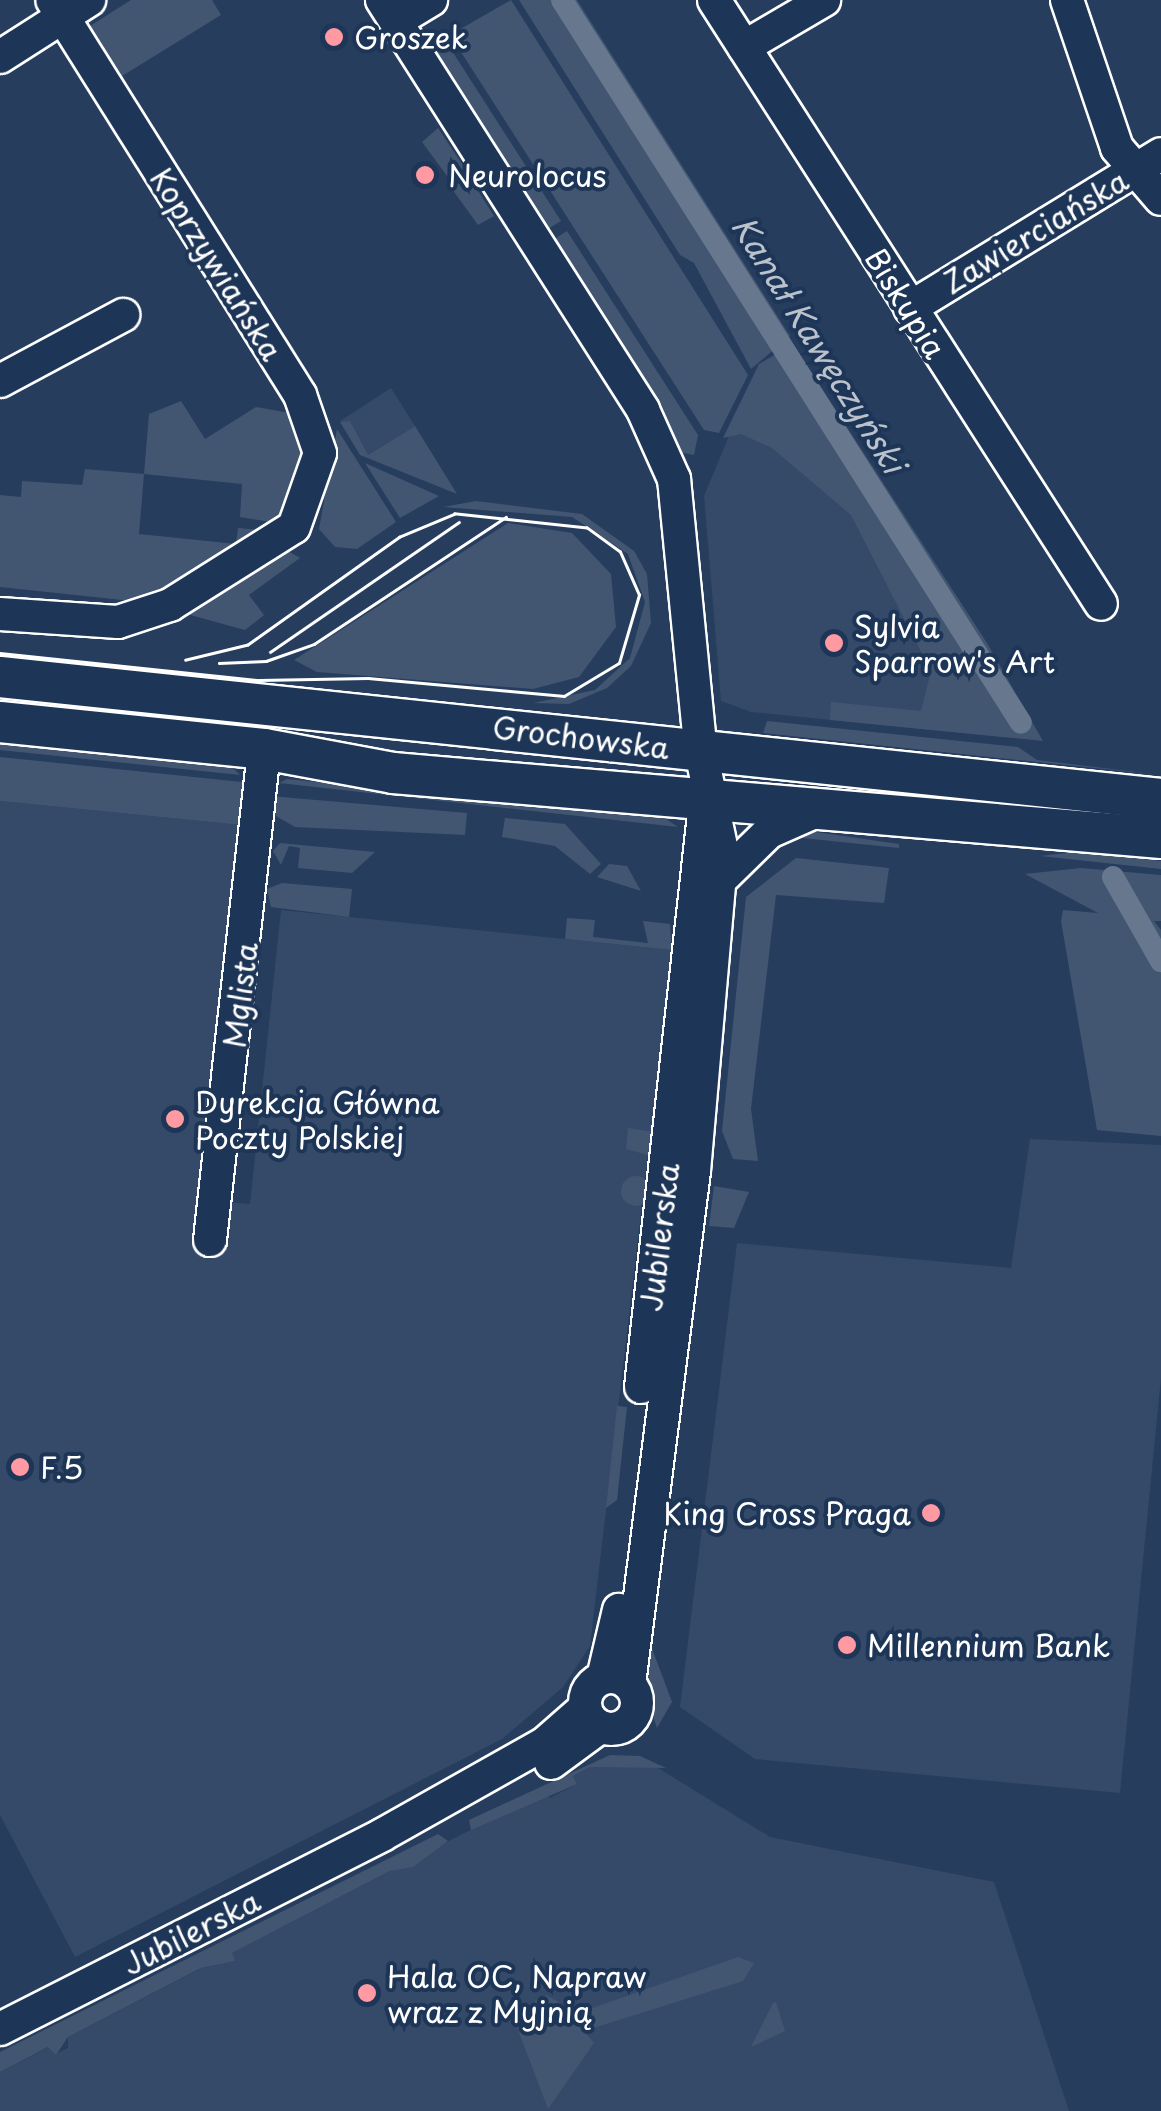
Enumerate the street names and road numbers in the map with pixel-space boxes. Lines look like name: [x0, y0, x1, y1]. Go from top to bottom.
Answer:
street label: Koprzywiańska: [144, 161, 290, 367]
street label: Zawierciańska: [936, 162, 1134, 300]
street label: Biskupia: [858, 242, 954, 364]
street label: Grochowska: [491, 708, 671, 766]
street label: Mglista: [216, 940, 264, 1050]
street label: Jubilerska: [632, 1161, 686, 1313]
street label: Jubilerska: [116, 1882, 266, 1982]

